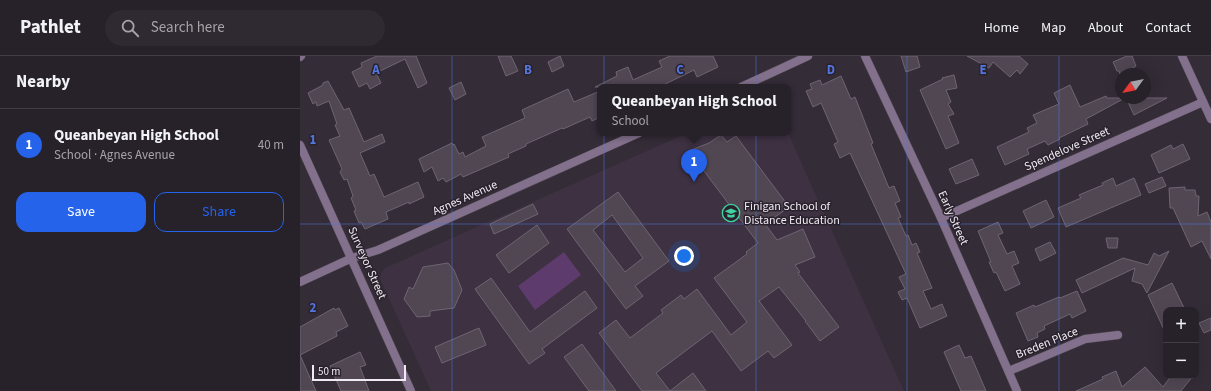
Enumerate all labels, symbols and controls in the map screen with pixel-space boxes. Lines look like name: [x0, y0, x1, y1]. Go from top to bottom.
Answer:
search box: [105, 10, 385, 46]
text: Pathlet: [20, 14, 81, 41]
icon: search: [119, 17, 141, 39]
text: Search here: [151, 17, 225, 38]
text: Home: [984, 18, 1019, 38]
text: Map: [1041, 18, 1066, 38]
text: About: [1088, 18, 1123, 38]
text: Contact: [1145, 18, 1191, 38]
text: A: [371, 61, 380, 79]
text: B: [524, 61, 532, 79]
text: C: [676, 61, 684, 79]
text: D: [827, 61, 835, 79]
text: E: [979, 61, 987, 79]
north arrow: [1115, 68, 1151, 104]
text: Nearby: [16, 70, 70, 94]
popup: [597, 84, 791, 136]
text: Queanbeyan High School: [612, 91, 776, 112]
text: School: [612, 112, 649, 130]
street label: Spendelove Street: [1022, 123, 1112, 175]
text: Queanbeyan High School: [54, 125, 219, 146]
text: 1: [310, 131, 317, 149]
text: 1: [26, 136, 32, 154]
text: 40 m: [258, 136, 284, 154]
text: School · Agnes Avenue: [54, 146, 175, 164]
pin: 1: [681, 149, 707, 182]
street label: Agnes Avenue: [430, 176, 500, 220]
street label: Early Street: [934, 188, 972, 248]
button: Save: [16, 192, 146, 232]
button: Share: [154, 192, 284, 232]
place label: Finigan School of Distance Education: [744, 198, 840, 229]
school or university icon: Finigan School of Distance Education: [721, 203, 741, 223]
street label: Surveyor Street: [343, 224, 391, 302]
your location: [674, 246, 694, 266]
text: 2: [310, 299, 317, 317]
map controls: [1163, 307, 1199, 379]
button: +: [1163, 307, 1199, 343]
street label: Breden Place: [1013, 323, 1081, 363]
button: −: [1163, 343, 1199, 379]
scale bar: [312, 363, 406, 382]
text: 50 m: [318, 364, 340, 379]

